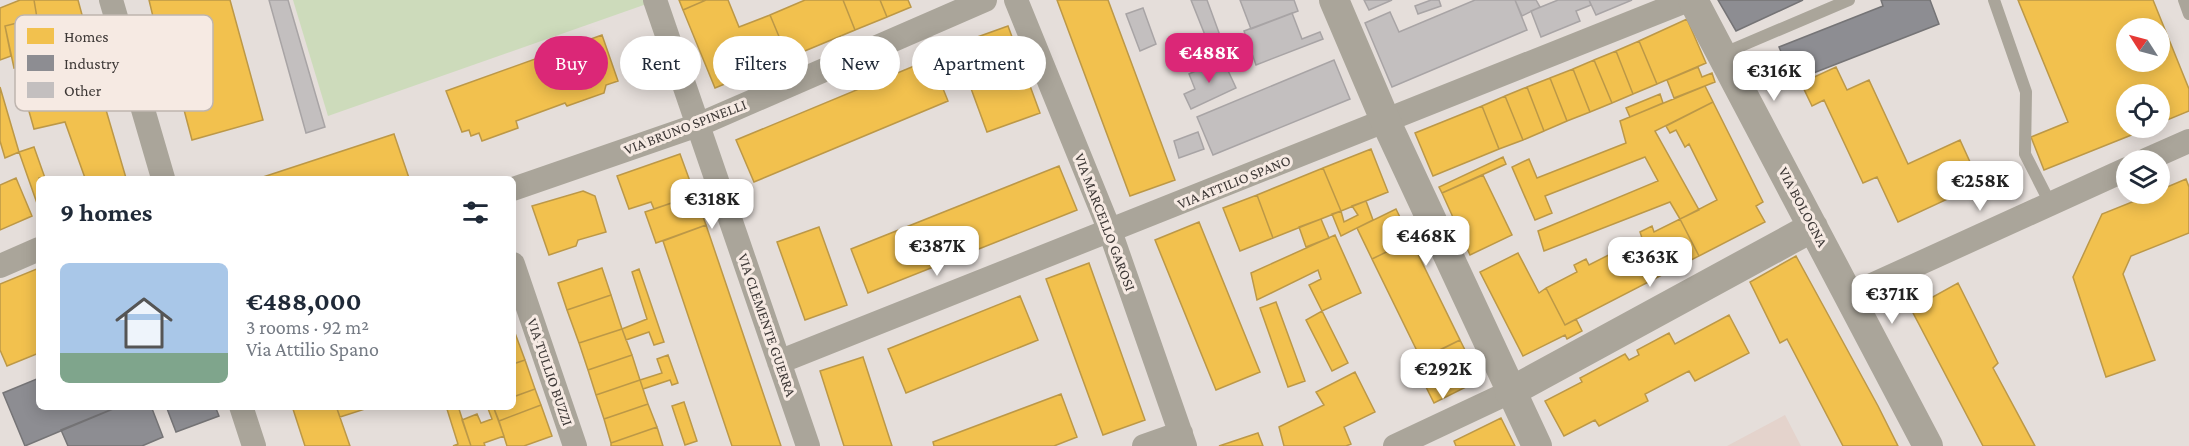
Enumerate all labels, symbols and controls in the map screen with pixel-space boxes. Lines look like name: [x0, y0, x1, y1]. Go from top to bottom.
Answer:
legend: [15, 15, 213, 111]
north arrow: [2116, 18, 2170, 72]
map controls: [2116, 18, 2170, 204]
text: Homes: [64, 28, 109, 45]
pin: €488K: [1167, 33, 1251, 84]
chip: Buy: [534, 36, 608, 90]
chip: Rent: [620, 36, 701, 90]
chip: Filters: [713, 36, 808, 90]
chip: New: [820, 36, 900, 90]
chip: Apartment: [912, 36, 1046, 90]
text: €488K: [1179, 41, 1239, 63]
pin: €316K: [1732, 51, 1816, 102]
text: Industry: [64, 55, 120, 73]
text: €316K: [1747, 59, 1801, 81]
text: Other: [64, 82, 102, 99]
button: locate: [2116, 84, 2170, 138]
street label: VIA BRUNO SPINELLI: [622, 96, 748, 158]
button: layers: [2116, 150, 2170, 204]
street label: VIA MARCELLO GAROSI: [1071, 151, 1139, 293]
street label: VIA ATTILIO SPANO: [1175, 152, 1293, 212]
pin: €258K: [1938, 161, 2022, 212]
street label: VIA BOLOGNA: [1775, 164, 1831, 250]
text: €258K: [1951, 169, 2009, 191]
pin: €318K: [670, 179, 754, 230]
text: €318K: [685, 187, 739, 209]
icon: filters: [459, 196, 492, 229]
text: 9 homes: [60, 198, 152, 227]
pin: €468K: [1384, 216, 1468, 267]
text: €468K: [1396, 224, 1456, 246]
pin: €387K: [895, 226, 979, 277]
text: €387K: [909, 234, 965, 256]
pin: €363K: [1608, 237, 1692, 288]
text: €363K: [1622, 245, 1678, 267]
street label: VIA CLEMENTE GUERRA: [735, 251, 799, 399]
pin: €371K: [1850, 274, 1934, 325]
text: €371K: [1866, 282, 1918, 304]
icon: home: [108, 287, 180, 359]
text: €488,000: [246, 287, 361, 316]
text: 3 rooms · 92 m²: [246, 316, 369, 338]
street label: VIA TULLIO BUZZI: [524, 316, 576, 428]
text: Via Attilio Spano: [246, 338, 379, 360]
pin: €292K: [1401, 349, 1485, 400]
text: €292K: [1415, 357, 1471, 379]

